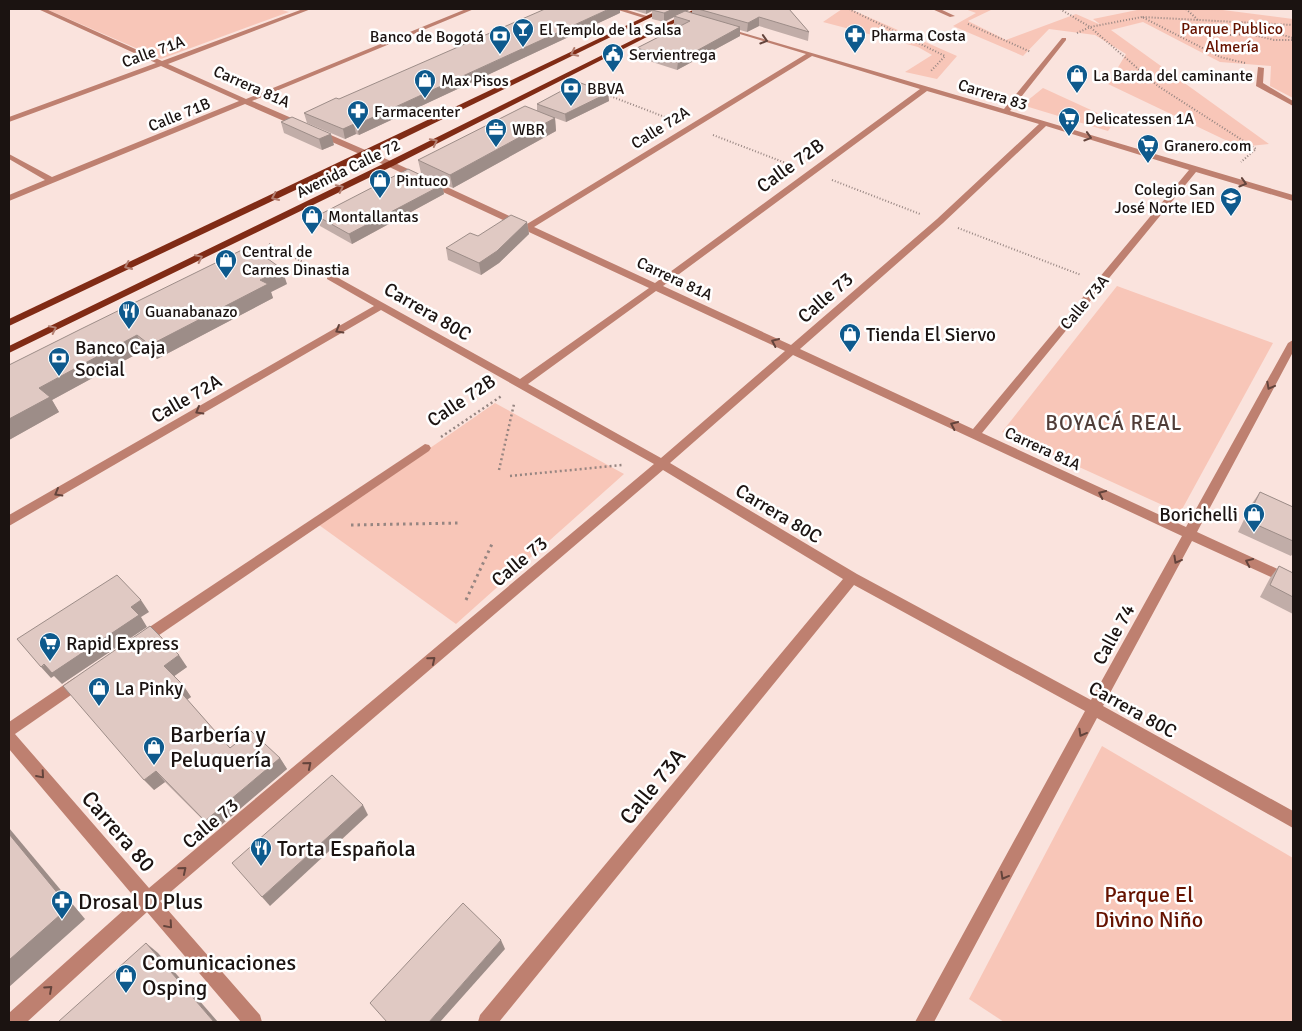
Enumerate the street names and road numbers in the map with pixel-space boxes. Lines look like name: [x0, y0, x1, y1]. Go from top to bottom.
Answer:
street label: Calle 71A: [119, 31, 188, 73]
street label: Carrera 81A: [210, 61, 293, 113]
street label: Carrera 83: [955, 75, 1030, 115]
street label: Calle 71B: [145, 93, 213, 136]
street label: Calle 72A: [628, 102, 694, 154]
street label: Calle 72B: [752, 133, 829, 198]
street label: Avenida Calle 72: [293, 135, 404, 203]
street label: Carrera 81A: [633, 253, 716, 305]
street label: Calle 73: [793, 267, 858, 328]
street label: Calle 73A: [1056, 271, 1114, 334]
street label: Carrera 80C: [380, 277, 475, 346]
street label: Calle 72A: [147, 369, 226, 429]
street label: Calle 72B: [423, 369, 500, 432]
street label: Carrera 81A: [1001, 423, 1084, 475]
street label: Carrera 80C: [731, 479, 826, 549]
street label: Calle 73: [487, 531, 553, 592]
street label: Calle 74: [1087, 600, 1140, 669]
street label: Carrera 80C: [1084, 676, 1181, 744]
street label: Calle 73A: [614, 742, 691, 830]
street label: Carrera 80: [76, 785, 161, 877]
street label: Calle 73: [178, 793, 244, 854]

